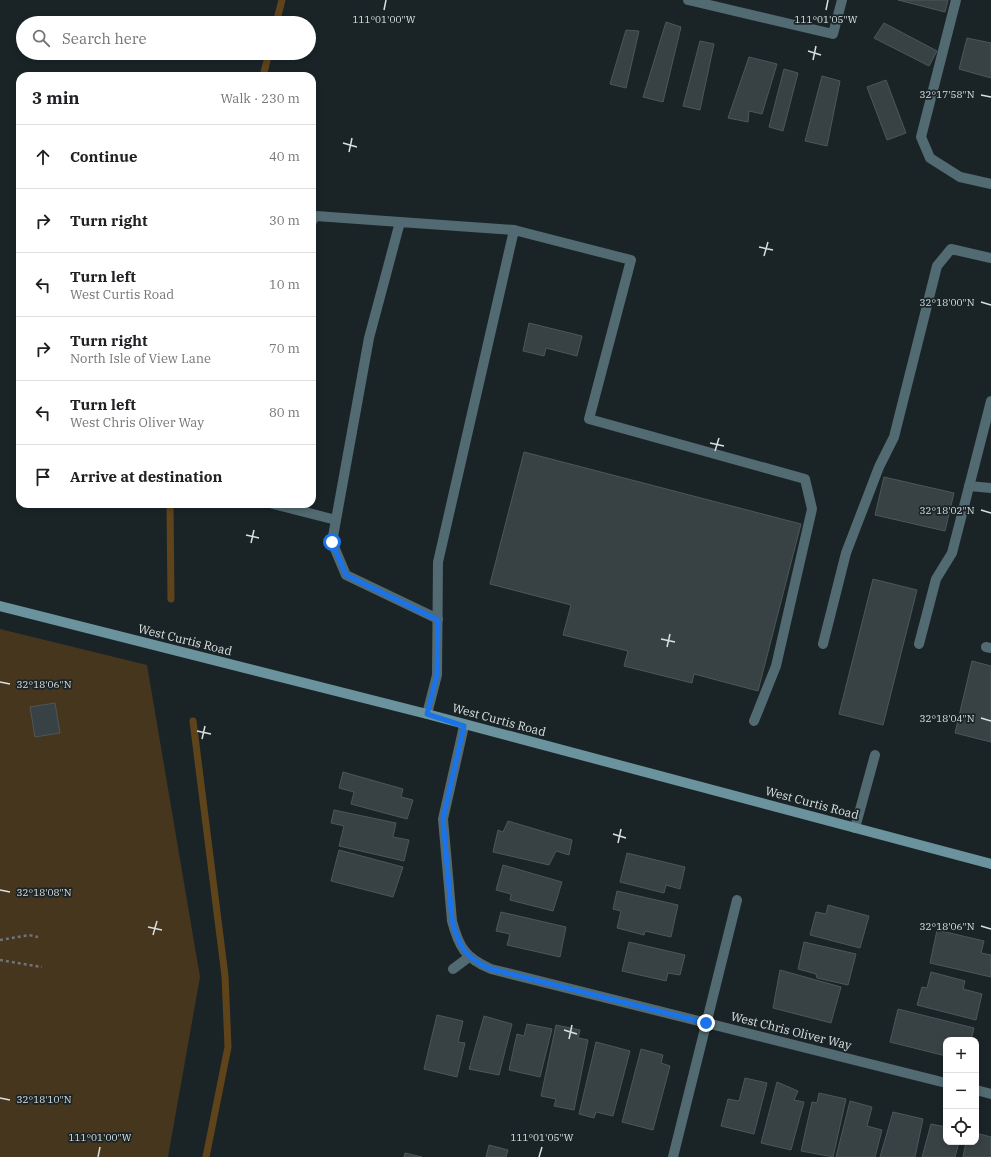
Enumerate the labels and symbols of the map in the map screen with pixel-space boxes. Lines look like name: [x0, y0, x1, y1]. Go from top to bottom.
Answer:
text: 111°01'00"W: [352, 13, 416, 26]
text: 111°01'05"W: [794, 13, 858, 26]
text: 32°17'58"N: [920, 88, 975, 101]
text: 32°18'00"N: [920, 296, 975, 309]
text: 32°18'02"N: [920, 504, 975, 517]
route start: [323, 533, 341, 551]
street label: West Curtis Road: [137, 621, 234, 658]
text: 32°18'06"N: [17, 678, 72, 691]
street label: West Curtis Road: [451, 700, 548, 739]
text: 32°18'04"N: [920, 712, 975, 725]
street label: West Curtis Road: [764, 783, 861, 822]
text: 32°18'08"N: [17, 886, 72, 899]
text: 32°18'06"N: [920, 920, 975, 933]
street label: West Chris Oliver Way: [729, 1008, 854, 1053]
route end: [697, 1014, 715, 1032]
text: 32°18'10"N: [17, 1093, 72, 1106]
text: 111°01'00"W: [68, 1131, 132, 1144]
text: 111°01'05"W: [510, 1131, 574, 1144]

